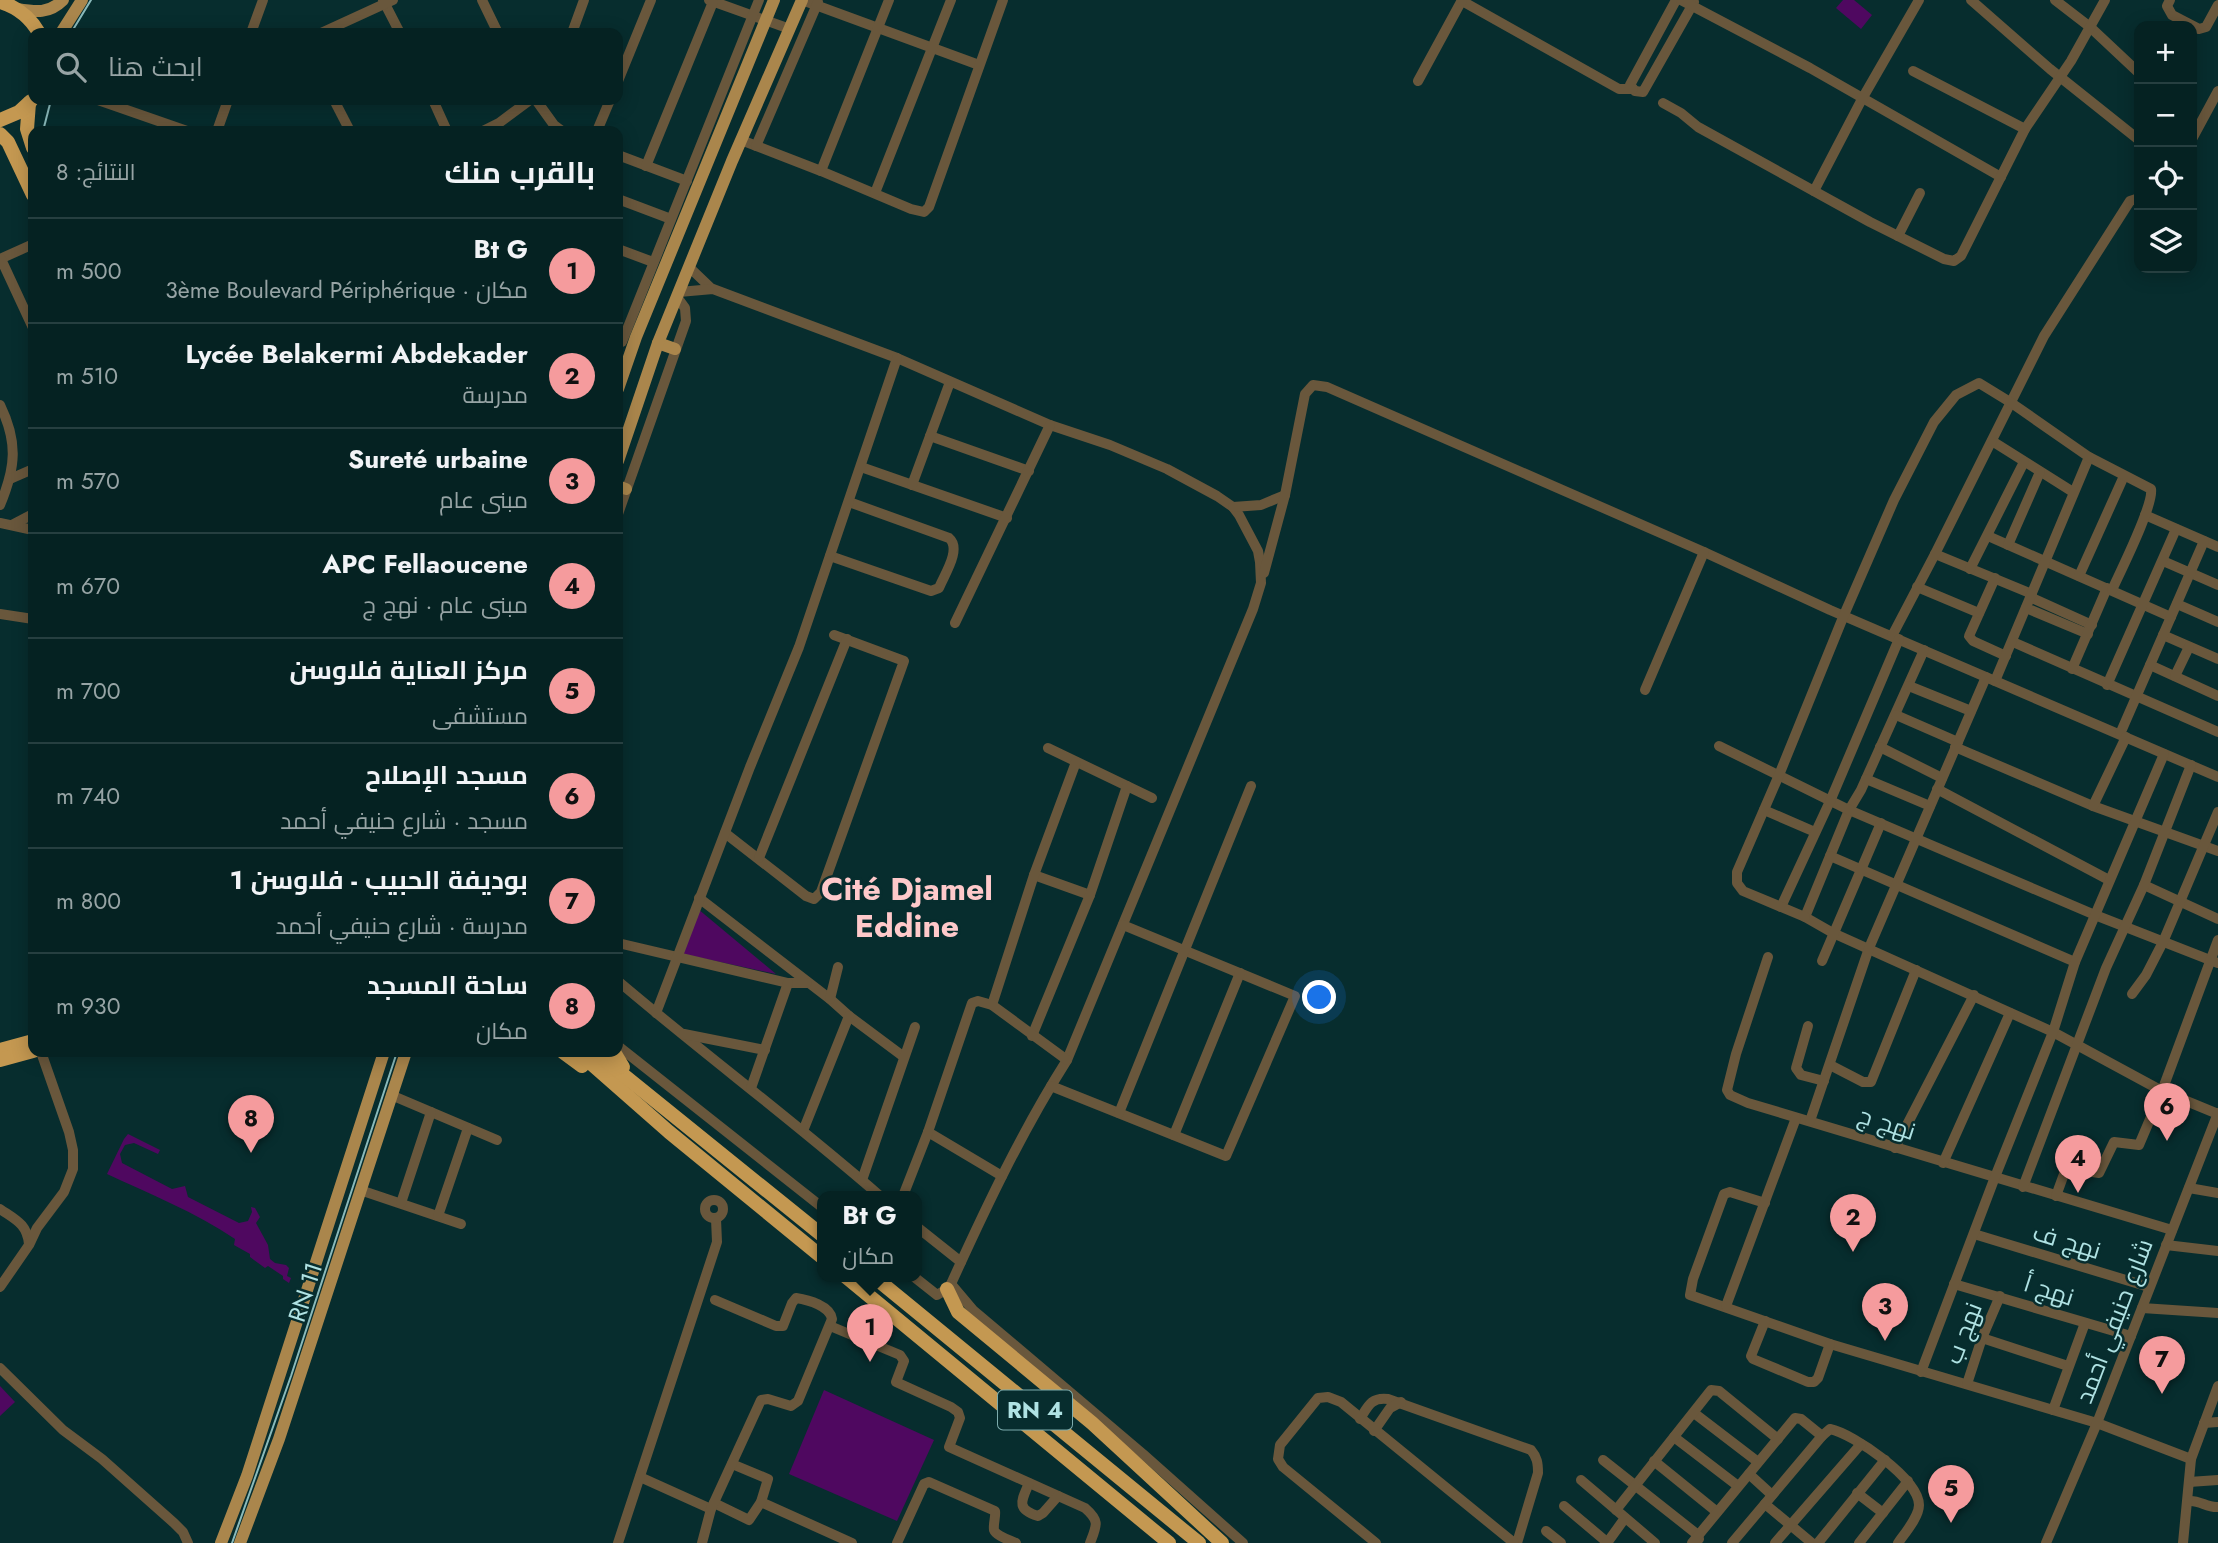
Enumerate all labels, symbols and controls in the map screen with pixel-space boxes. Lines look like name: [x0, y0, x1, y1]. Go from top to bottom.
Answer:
map controls: [2134, 21, 2197, 273]
button: +: [2134, 21, 2197, 84]
search box: [28, 28, 623, 105]
icon: search: [52, 48, 90, 86]
text: ابحث هنا: [108, 48, 203, 86]
button: −: [2134, 84, 2197, 147]
button: locate: [2134, 147, 2197, 210]
text: بالقرب منك: [444, 151, 595, 194]
text: النتائج: 8: [56, 155, 136, 189]
button: layers: [2134, 210, 2197, 273]
text: Bt G: [474, 230, 528, 268]
text: 500 m: [56, 254, 121, 288]
text: 1: [566, 254, 578, 288]
text: مكان · 3ème Boulevard Périphérique: [165, 273, 528, 307]
text: Lycée Belakermi Abdekader: [186, 335, 528, 373]
text: 510 m: [56, 359, 118, 393]
text: 2: [564, 359, 580, 393]
text: مدرسة: [463, 378, 528, 412]
text: Sureté urbaine: [348, 440, 528, 478]
text: 570 m: [56, 464, 120, 498]
text: 3: [565, 464, 579, 498]
text: مبنى عام: [439, 483, 528, 517]
text: APC Fellaoucene: [322, 545, 528, 583]
text: 670 m: [56, 569, 120, 603]
text: 4: [564, 569, 580, 603]
text: مبنى عام · نهج ج: [363, 588, 528, 622]
text: مركز العناية فلاوسن: [289, 651, 528, 689]
text: 700 m: [56, 674, 121, 708]
text: 5: [565, 674, 579, 708]
text: مستشفى: [432, 699, 528, 733]
text: مسجد اﻹصلاح: [365, 756, 528, 794]
text: 740 m: [56, 779, 120, 813]
text: 6: [564, 779, 580, 813]
text: مسجد · شارع حنيفي أحمد: [280, 804, 528, 838]
text: بوديفة الحبيب - فلاوسن 1: [230, 861, 528, 899]
district label: Cité Djamel Eddine: [821, 866, 993, 949]
text: 800 m: [56, 884, 121, 918]
text: 7: [565, 884, 579, 918]
text: مدرسة · شارع حنيفي أحمد: [275, 909, 528, 943]
text: ساحة المسجد: [367, 966, 528, 1004]
your location: [1302, 980, 1336, 1014]
text: 930 m: [56, 989, 120, 1023]
text: 8: [565, 989, 579, 1023]
text: مكان: [476, 1014, 528, 1048]
pin: 6: [2144, 1083, 2190, 1141]
pin: 8: [228, 1095, 274, 1153]
street label: نهج ج: [1854, 1097, 1920, 1149]
pin: 4: [2055, 1135, 2101, 1193]
popup: [817, 1191, 922, 1282]
pin: 2: [1830, 1194, 1876, 1252]
text: Bt G: [842, 1196, 897, 1234]
street label: نهج ف: [2029, 1214, 2105, 1268]
street label: شارع حنيفي أحمد: [2067, 1234, 2163, 1409]
text: مكان: [842, 1239, 894, 1273]
street label: RN 11: [279, 1258, 331, 1326]
street label: نهج أ: [2019, 1265, 2079, 1315]
pin: 3: [1862, 1283, 1908, 1341]
street label: نهج ب: [1935, 1297, 1991, 1369]
pin: 1: [847, 1304, 893, 1362]
pin: 7: [2139, 1336, 2185, 1394]
road number: RN 4: [998, 1390, 1072, 1429]
pin: 5: [1928, 1465, 1974, 1523]

